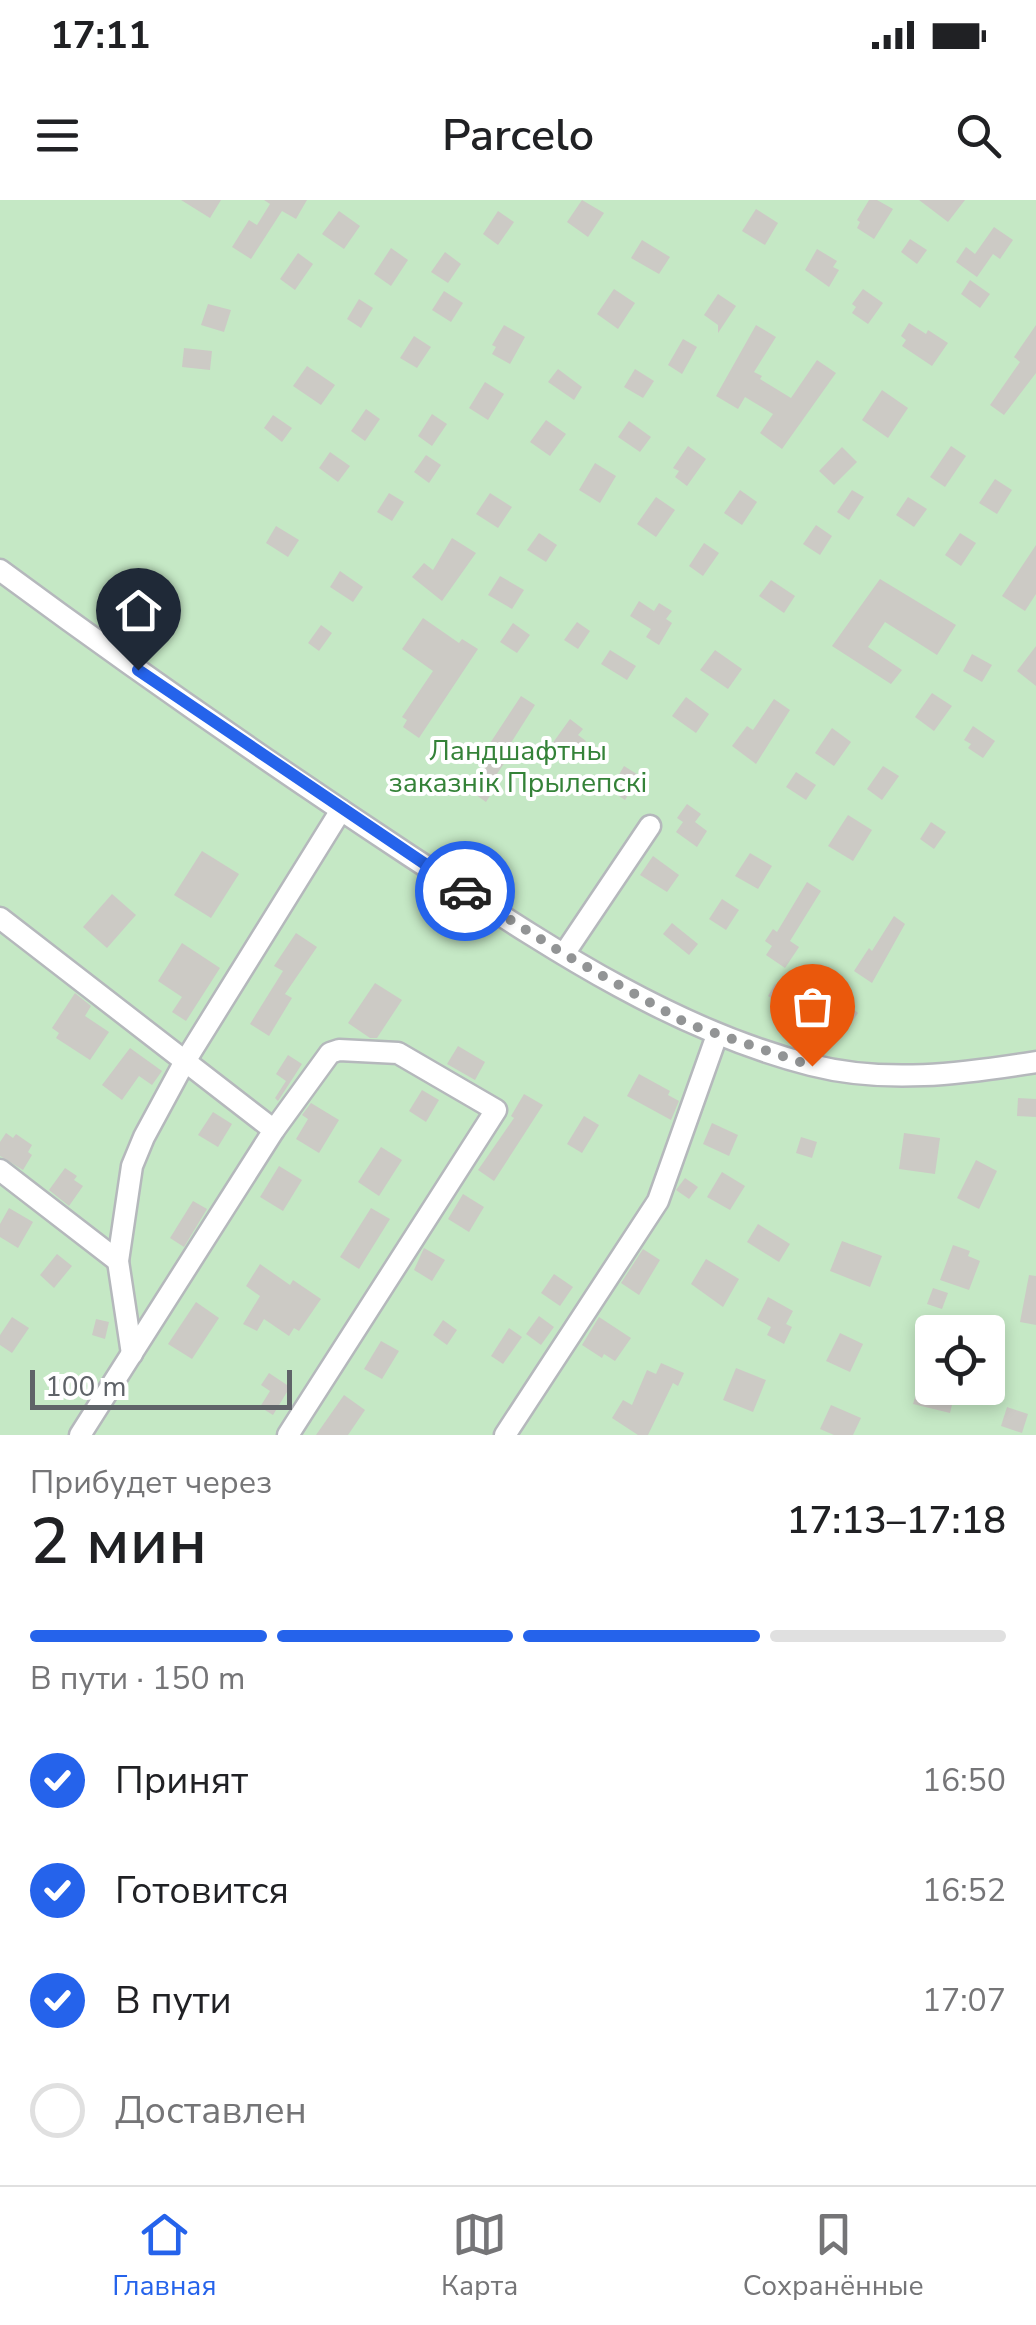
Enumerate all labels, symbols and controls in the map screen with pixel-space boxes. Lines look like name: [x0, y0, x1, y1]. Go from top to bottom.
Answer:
text: 17:11: [50, 10, 151, 61]
text: Parcelo: [442, 105, 594, 166]
icon: menu: [30, 108, 85, 163]
icon: search: [951, 108, 1006, 163]
pin: [96, 568, 181, 671]
icon: home: [111, 583, 166, 638]
park label: Ландшафтны заказнік Прылепскі: [389, 732, 647, 802]
courier: [415, 841, 515, 941]
icon: car: [438, 864, 493, 919]
pin: [770, 964, 855, 1067]
icon: bag: [785, 979, 840, 1034]
map controls: [915, 1315, 1005, 1405]
button: locate: [915, 1315, 1005, 1405]
scale bar: [30, 1365, 292, 1410]
text: 100 m: [45, 1368, 127, 1406]
text: Прибудет через: [30, 1461, 272, 1504]
text: 17:13–17:18: [787, 1495, 1006, 1546]
text: 2 мин: [30, 1497, 207, 1586]
text: В пути · 150 m: [30, 1657, 245, 1700]
icon: check: [30, 1753, 85, 1808]
text: Принят: [115, 1755, 248, 1806]
text: 16:50: [922, 1759, 1006, 1802]
icon: check: [30, 1863, 85, 1918]
text: Готовится: [115, 1865, 289, 1916]
text: 16:52: [922, 1869, 1006, 1912]
icon: check: [30, 1973, 85, 2028]
text: В пути: [115, 1975, 232, 2026]
text: 17:07: [922, 1979, 1006, 2022]
text: Доставлен: [115, 2085, 307, 2136]
tab: Главная: [112, 2207, 217, 2305]
tab: Карта: [441, 2207, 518, 2305]
tab: Сохранённые: [743, 2207, 924, 2305]

